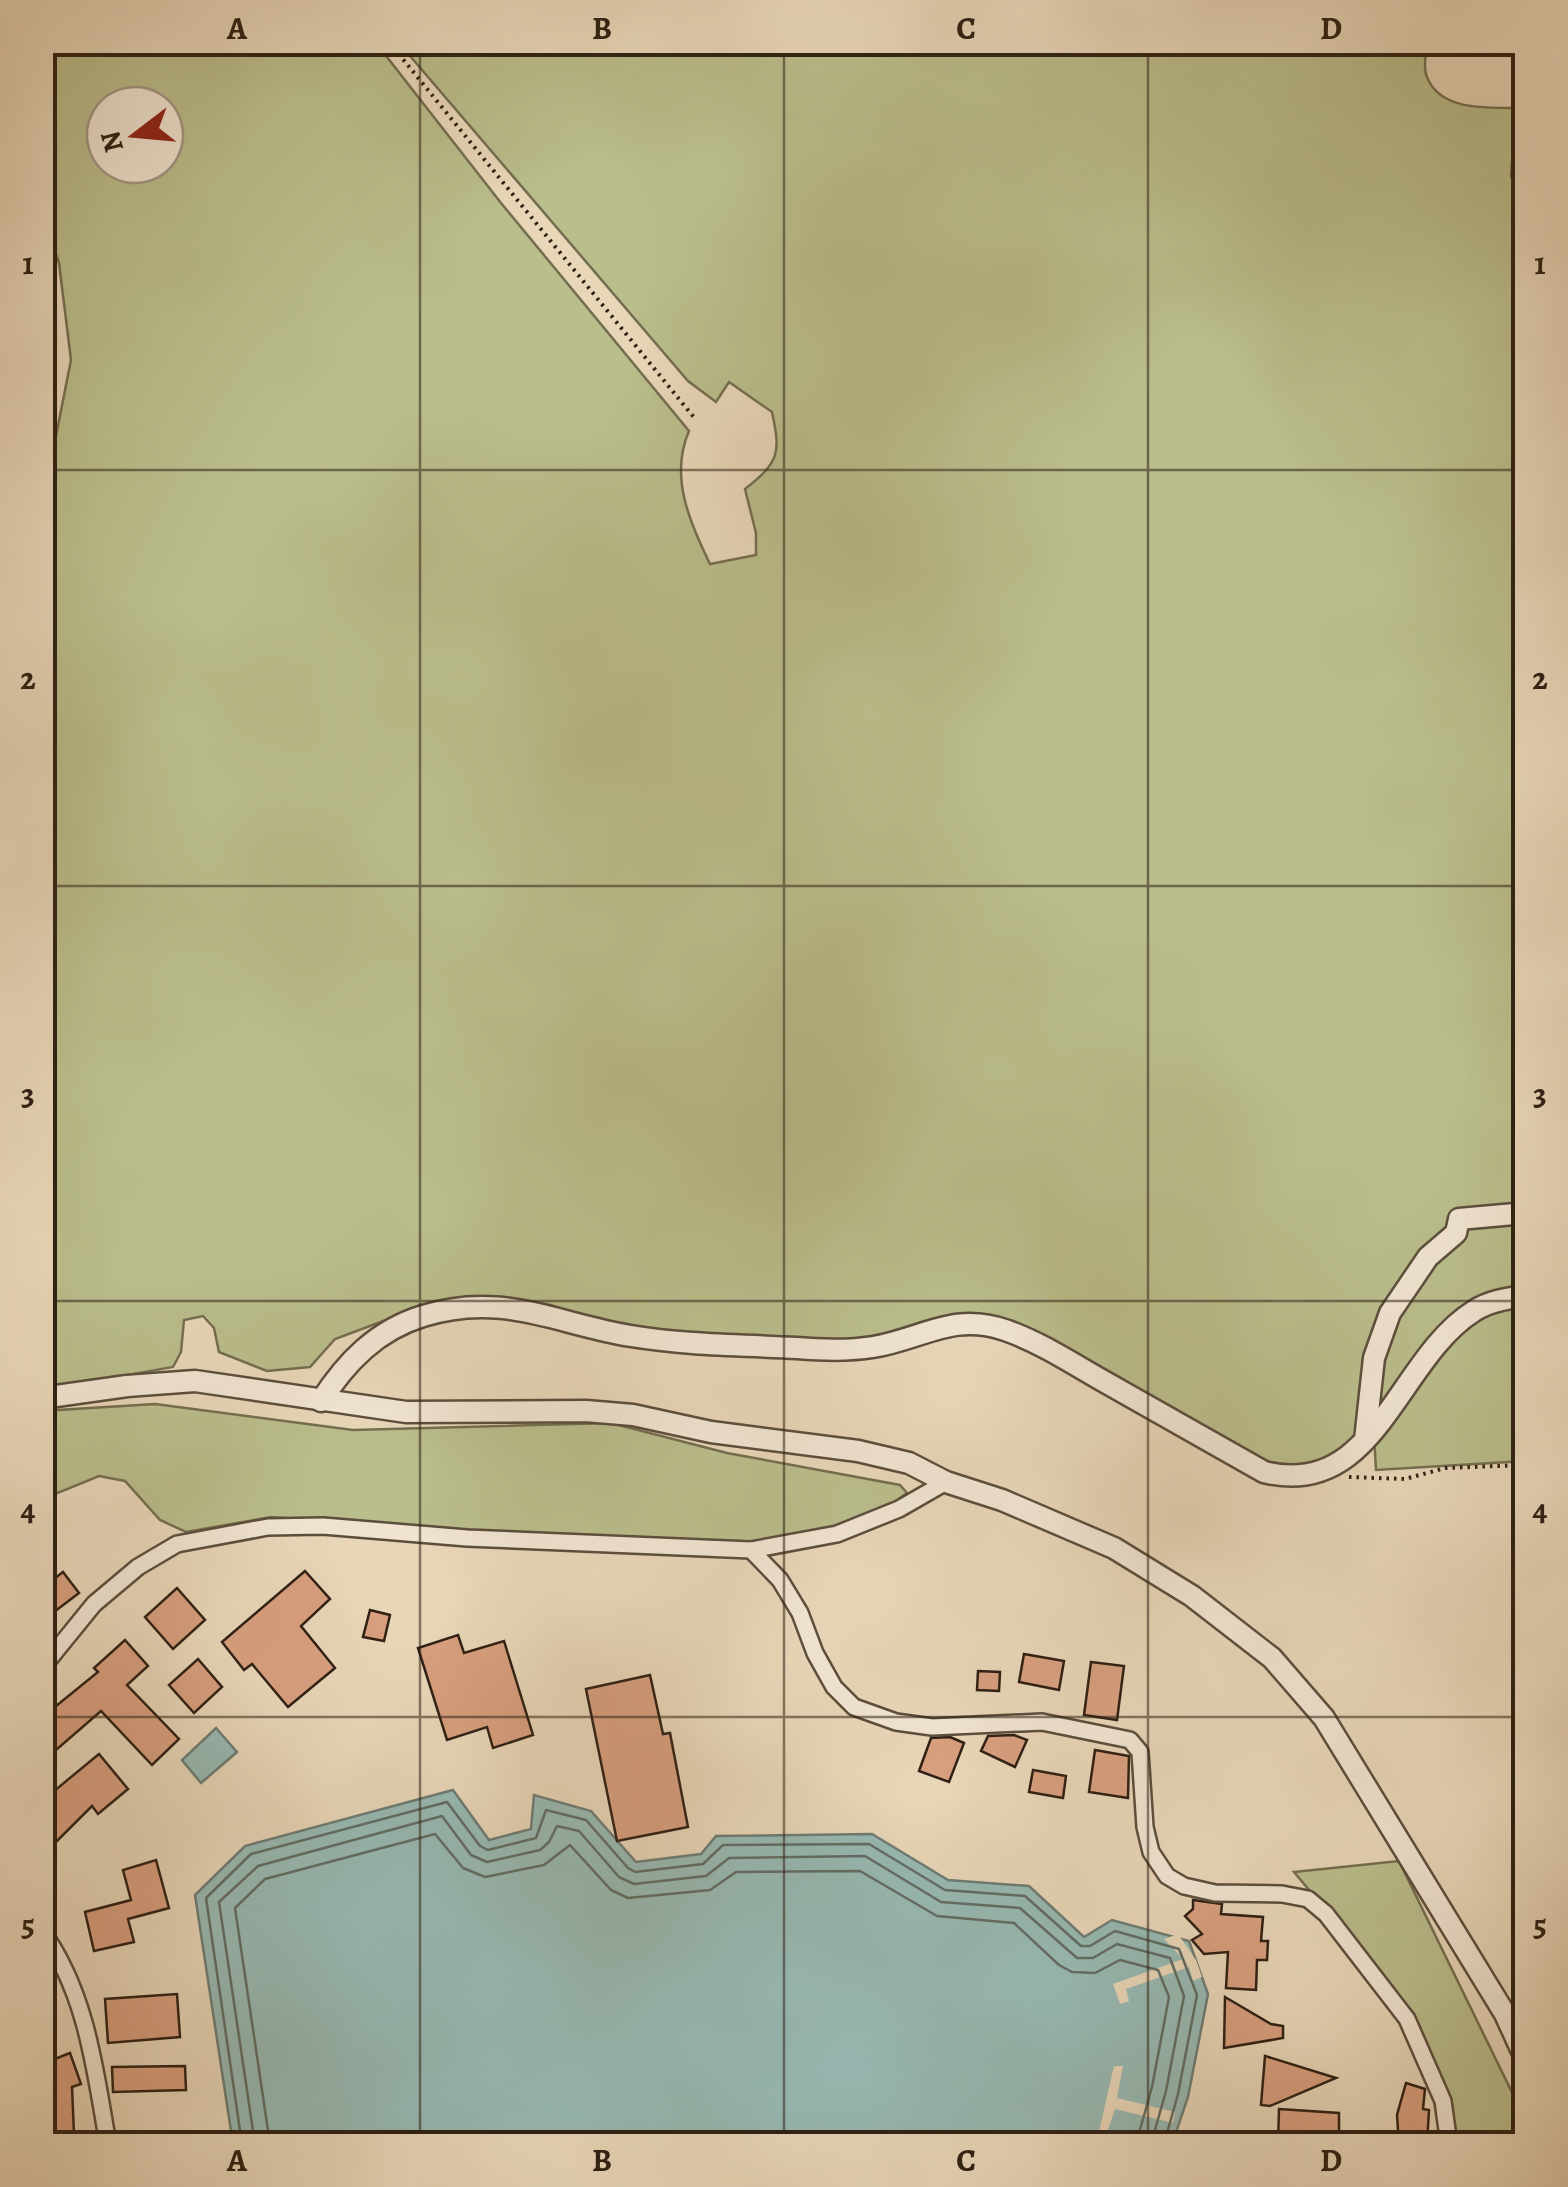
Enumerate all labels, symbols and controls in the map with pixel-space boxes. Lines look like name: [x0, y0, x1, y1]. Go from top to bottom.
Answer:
text: A: [226, 6, 248, 50]
text: B: [592, 6, 612, 50]
text: C: [956, 6, 976, 50]
text: D: [1320, 6, 1342, 50]
north arrow: [85, 85, 185, 185]
text: N: [91, 127, 133, 157]
text: 1: [22, 241, 34, 285]
text: 1: [1534, 241, 1546, 285]
text: 2: [20, 656, 36, 700]
text: 2: [1532, 656, 1548, 700]
text: 3: [21, 1072, 35, 1116]
text: 3: [1533, 1072, 1547, 1116]
text: 4: [20, 1487, 36, 1531]
text: 4: [1532, 1487, 1548, 1531]
text: 5: [21, 1903, 35, 1947]
text: 5: [1533, 1903, 1547, 1947]
text: A: [226, 2138, 248, 2182]
text: B: [592, 2138, 612, 2182]
text: C: [956, 2138, 976, 2182]
text: D: [1320, 2138, 1342, 2182]

